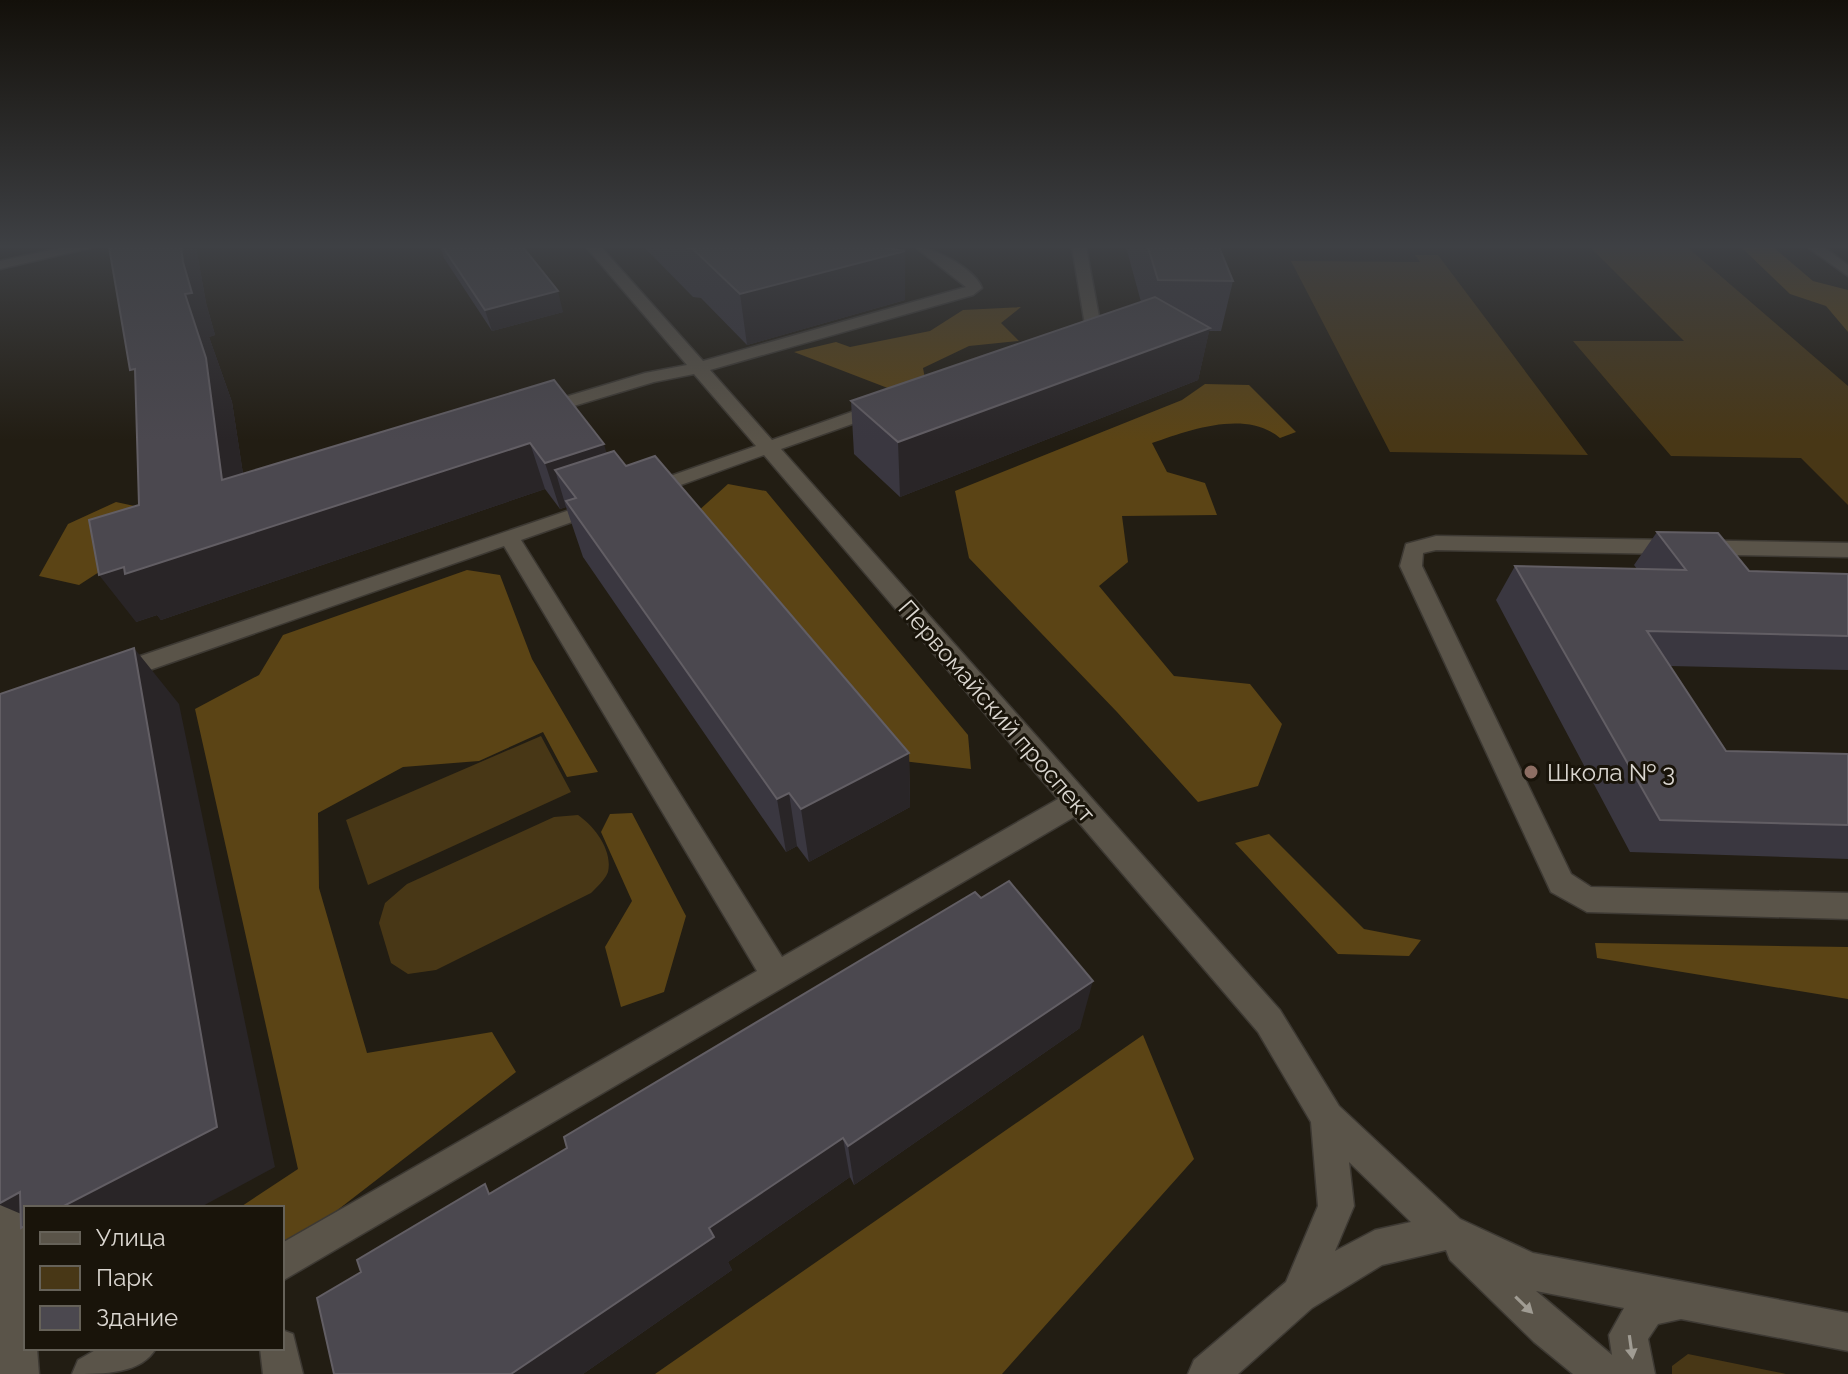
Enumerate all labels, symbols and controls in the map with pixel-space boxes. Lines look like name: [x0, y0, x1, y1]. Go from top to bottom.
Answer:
street label: Первомайский проспект: [893, 594, 1102, 829]
place label: Школа № 3: [1547, 758, 1675, 787]
marker: Школа № 3: [1522, 763, 1540, 781]
legend: [24, 1206, 284, 1350]
text: Улица: [96, 1223, 166, 1252]
text: Парк: [96, 1263, 154, 1292]
one-way arrow: [1514, 1295, 1533, 1313]
text: Здание: [96, 1303, 178, 1332]
one-way arrow: [1625, 1335, 1638, 1360]

